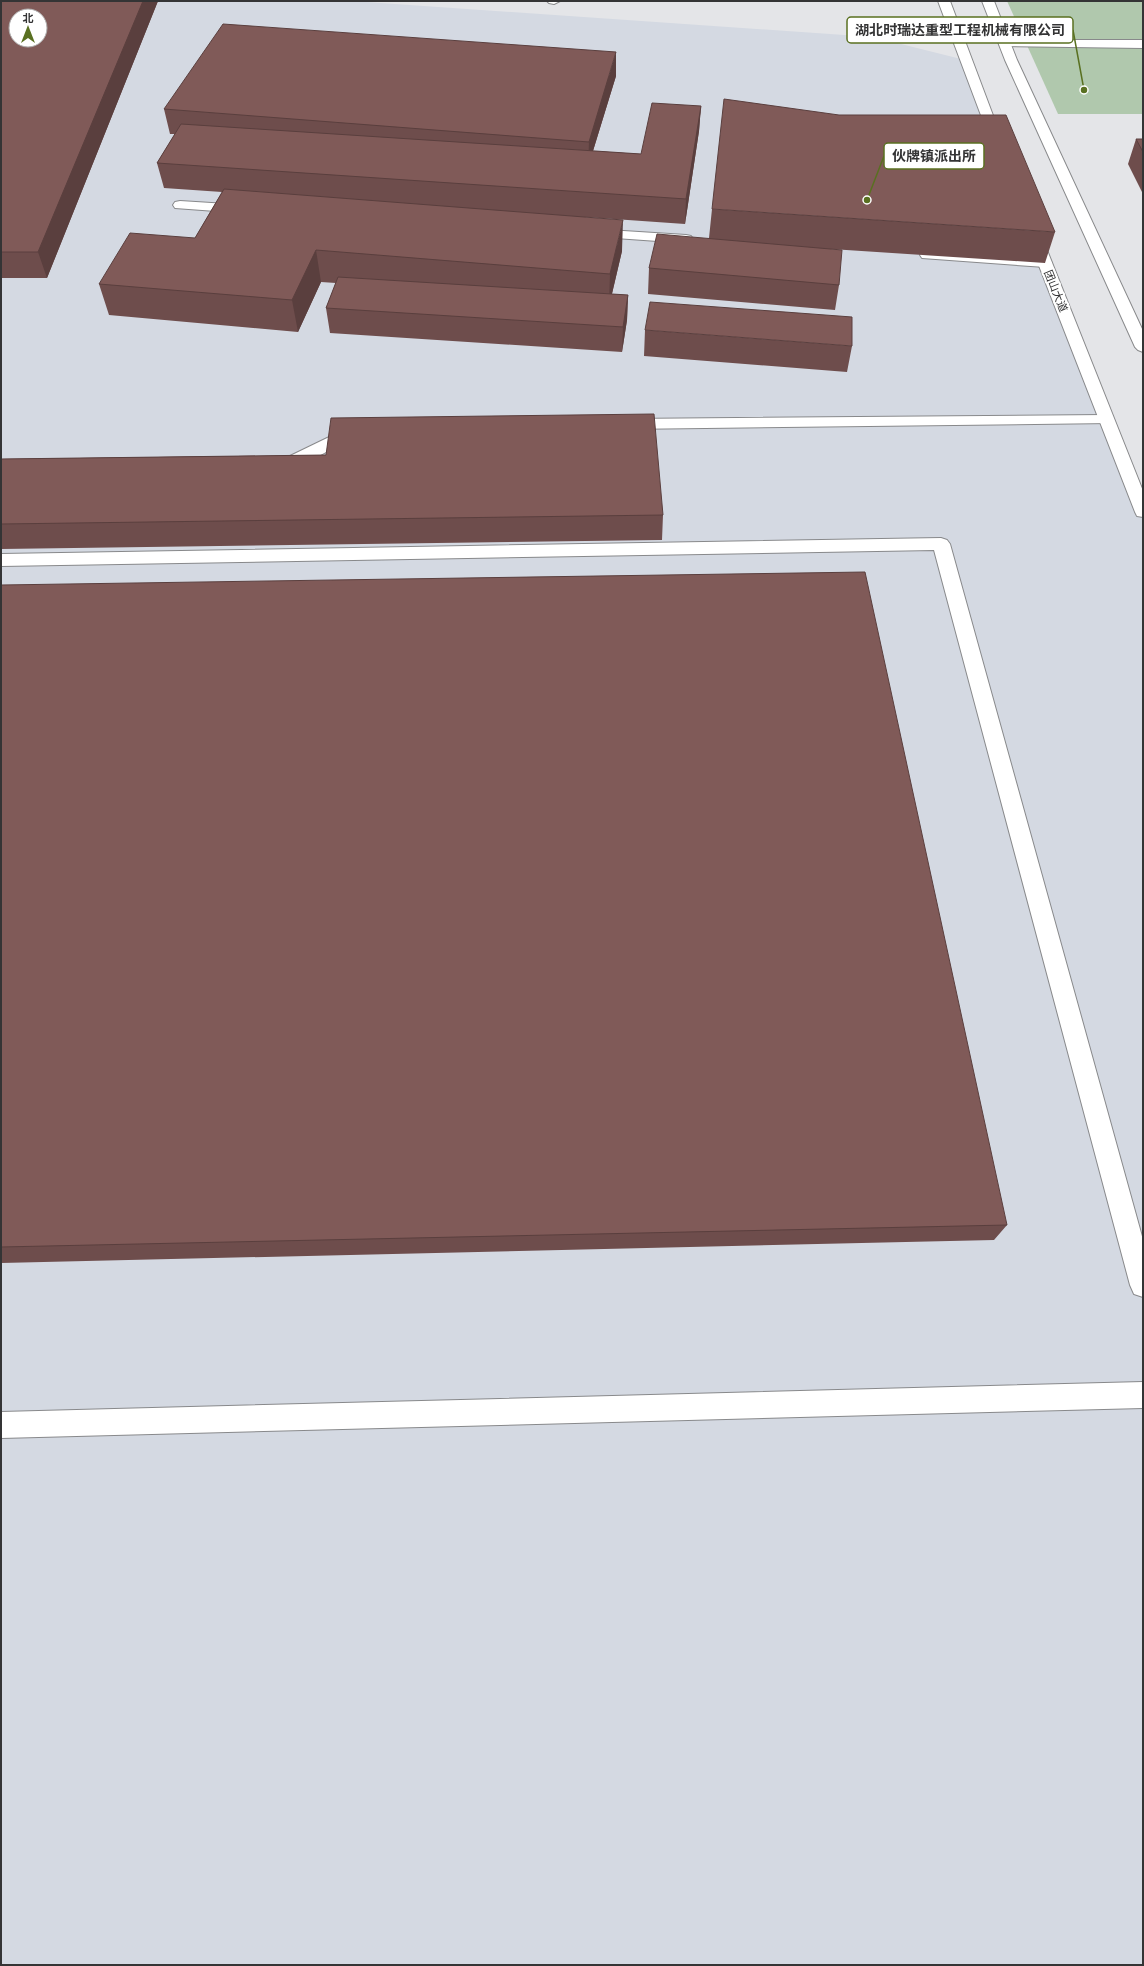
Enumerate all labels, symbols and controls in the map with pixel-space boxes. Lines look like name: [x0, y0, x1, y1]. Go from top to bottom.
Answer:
north arrow: [8, 8, 48, 48]
text: 北: [23, 11, 34, 25]
callout: 湖北时瑞达重型工程机械有限公司: [847, 17, 1073, 43]
text: 湖北时瑞达重型工程机械有限公司: [855, 21, 1065, 39]
callout: 伙牌镇派出所: [884, 143, 984, 169]
text: 伙牌镇派出所: [892, 147, 976, 165]
street label: 团山大道: [1041, 268, 1071, 314]

